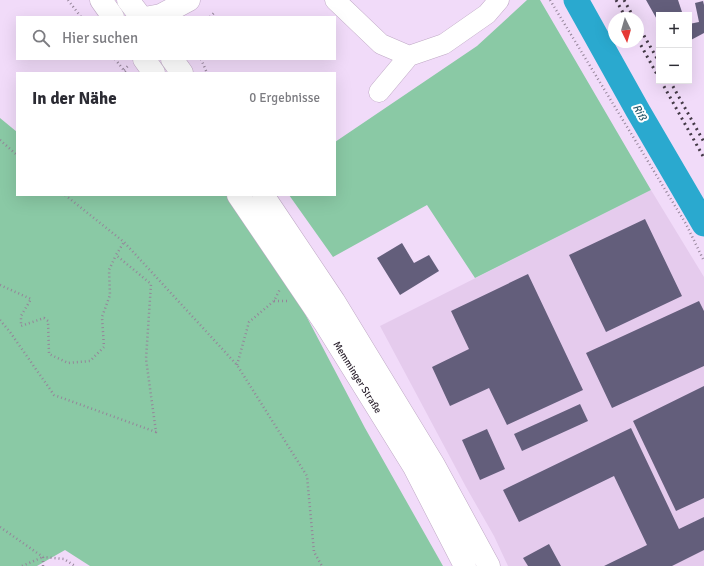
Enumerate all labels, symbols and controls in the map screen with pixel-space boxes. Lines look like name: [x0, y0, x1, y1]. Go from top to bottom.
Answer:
north arrow: [608, 12, 644, 48]
map controls: [656, 12, 692, 84]
button: +: [656, 12, 692, 48]
search box: [16, 16, 336, 60]
icon: search: [30, 27, 52, 49]
text: Hier suchen: [62, 29, 138, 47]
button: −: [656, 48, 692, 84]
text: In der Nähe: [32, 88, 117, 109]
text: 0 Ergebnisse: [249, 90, 320, 106]
water label: Riß: [630, 102, 650, 124]
street label: Memminger Straße: [330, 339, 384, 416]

